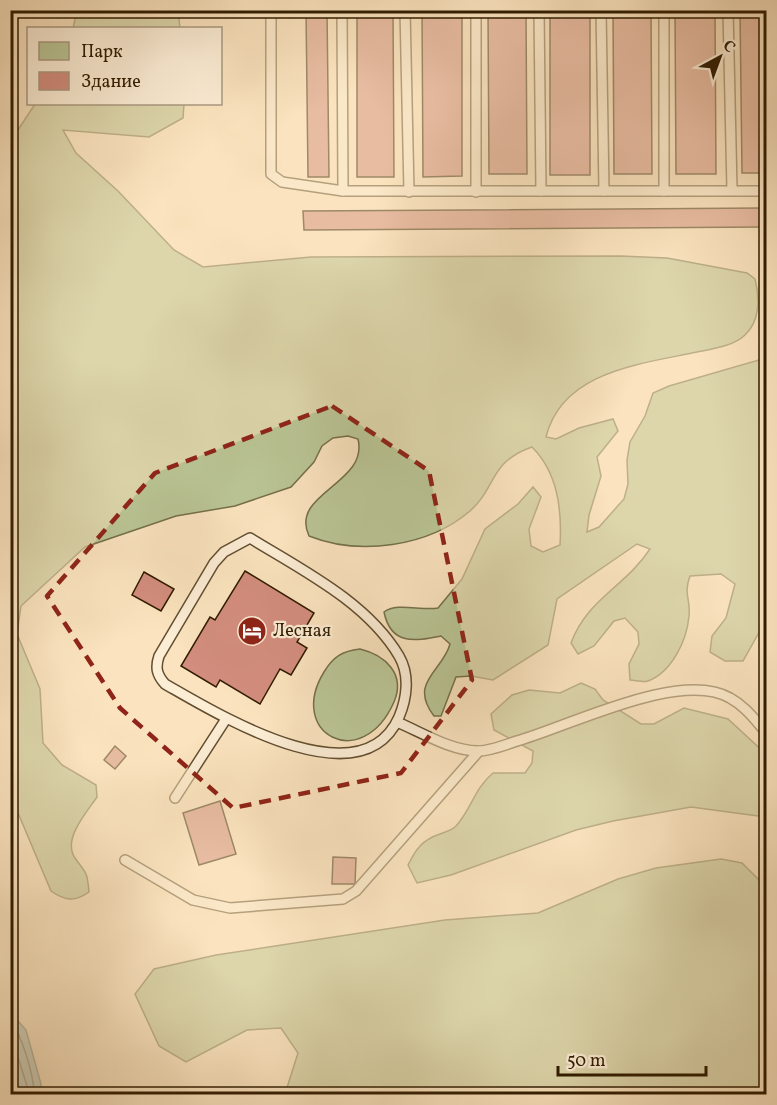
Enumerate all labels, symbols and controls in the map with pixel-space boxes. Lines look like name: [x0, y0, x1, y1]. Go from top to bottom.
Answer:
legend: [27, 27, 222, 105]
north arrow: [690, 27, 750, 87]
text: С: [717, 36, 740, 59]
text: Парк: [81, 40, 123, 65]
text: Здание: [81, 70, 141, 95]
hotel icon: Лесная: [236, 615, 268, 647]
place label: Лесная: [273, 619, 331, 644]
scale bar: [558, 1039, 706, 1077]
text: 50 m: [567, 1049, 606, 1074]

